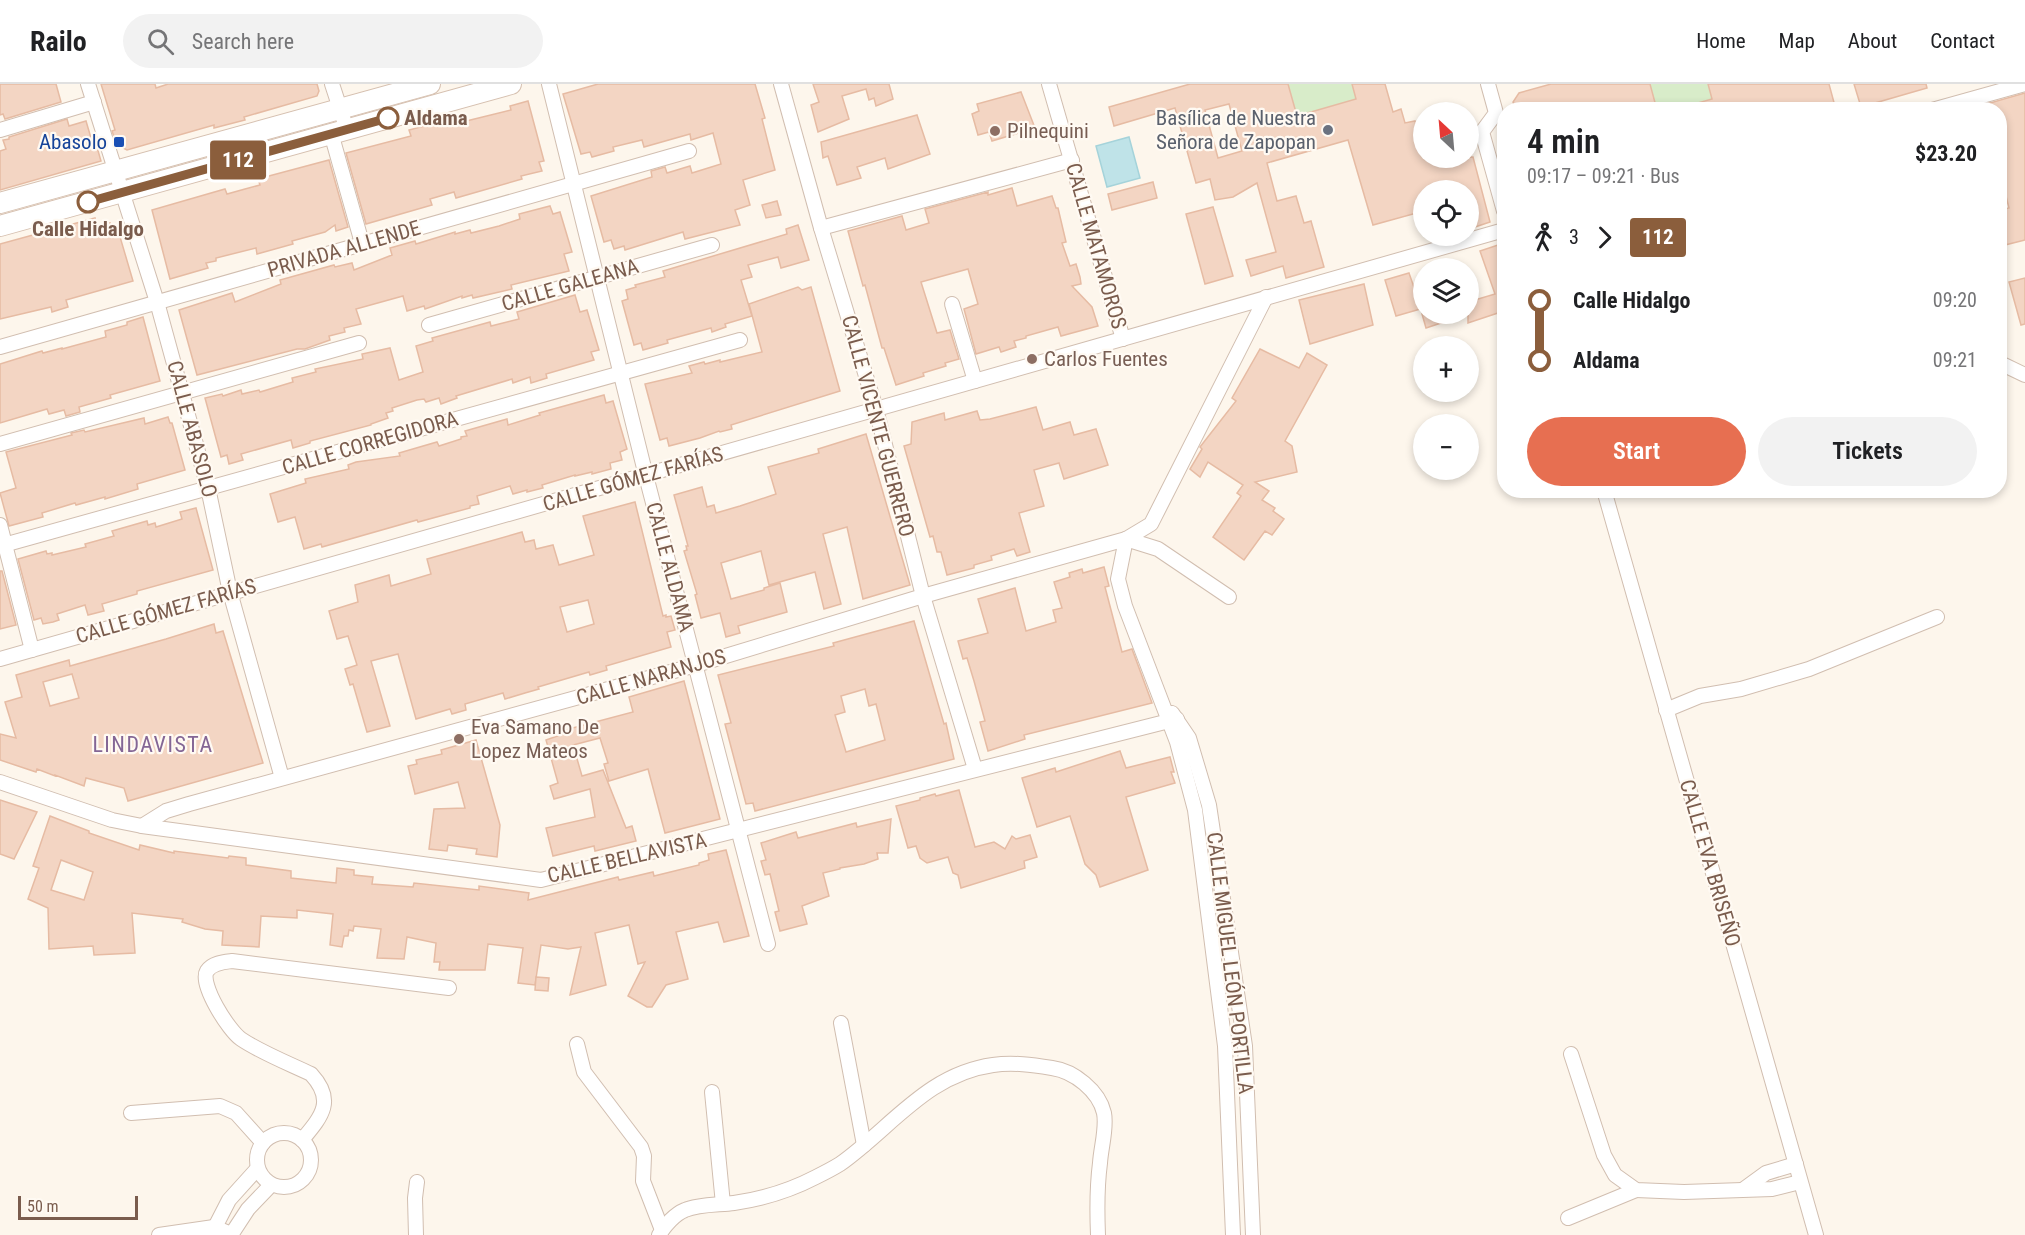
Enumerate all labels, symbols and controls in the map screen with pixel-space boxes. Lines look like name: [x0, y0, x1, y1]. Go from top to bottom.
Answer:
search box: [123, 14, 543, 68]
text: Railo: [30, 25, 87, 58]
icon: search: [144, 25, 177, 58]
text: Search here: [192, 29, 294, 54]
text: Home: [1696, 29, 1746, 53]
text: Map: [1779, 29, 1815, 53]
text: About: [1848, 29, 1897, 53]
text: Contact: [1930, 29, 1995, 53]
north arrow: [1413, 102, 1479, 168]
map controls: [1413, 102, 1479, 480]
place label: Aldama: [404, 106, 468, 130]
place label: Basílica de Nuestra Señora de Zapopan: [1156, 106, 1316, 154]
marker: Aldama: [377, 107, 399, 129]
place label: Pilnequini: [1007, 119, 1089, 143]
text: 4 min: [1527, 122, 1600, 161]
marker: Basílica de Nuestra Señora de Zapopan: [1321, 123, 1335, 137]
marker: Pilnequini: [988, 124, 1002, 138]
place label: Abasolo: [39, 130, 107, 154]
marker: Abasolo: [112, 135, 126, 149]
line badge: 112: [204, 140, 272, 180]
text: $23.20: [1915, 141, 1977, 166]
text: 112: [222, 148, 254, 172]
street label: CALLE MATAMOROS: [1061, 160, 1131, 332]
text: 09:17 – 09:21 · Bus: [1527, 164, 1680, 188]
button: locate: [1413, 180, 1479, 246]
marker: Calle Hidalgo: [77, 191, 99, 213]
street label: PRIVADA ALLENDE: [265, 216, 423, 282]
place label: Calle Hidalgo: [32, 217, 144, 241]
icon: walk: [1527, 221, 1560, 254]
icon: forward: [1588, 221, 1621, 254]
text: 3: [1569, 225, 1579, 249]
text: 112: [1642, 225, 1674, 249]
street label: CALLE GALEANA: [499, 254, 641, 316]
button: layers: [1413, 258, 1479, 324]
text: Calle Hidalgo: [1573, 288, 1690, 313]
text: 09:20: [1933, 288, 1977, 312]
street label: CALLE VICENTE GUERRERO: [837, 312, 919, 540]
button: +: [1413, 336, 1479, 402]
place label: Carlos Fuentes: [1044, 347, 1168, 371]
text: Aldama: [1573, 348, 1640, 373]
text: 09:21: [1933, 348, 1977, 372]
marker: Carlos Fuentes: [1025, 352, 1039, 366]
street label: CALLE ABASOLO: [162, 358, 222, 500]
street label: CALLE CORREGIDORA: [279, 406, 461, 480]
button: −: [1413, 414, 1479, 480]
button: Start: [1527, 417, 1746, 486]
button: Tickets: [1758, 417, 1977, 486]
street label: CALLE GÓMEZ FARÍAS: [540, 442, 726, 516]
street label: CALLE ALDAMA: [641, 499, 699, 635]
street label: CALLE GÓMEZ FARÍAS: [73, 574, 259, 648]
street label: CALLE NARANJOS: [573, 644, 729, 710]
place label: Eva Samano De Lopez Mateos: [471, 715, 599, 763]
district label: LINDAVISTA: [92, 732, 214, 757]
marker: Eva Samano De Lopez Mateos: [452, 732, 466, 746]
street label: CALLE EVA BRISEÑO: [1675, 777, 1745, 949]
street label: CALLE BELLAVISTA: [545, 828, 709, 888]
street label: CALLE MIGUEL LEÓN PORTILLA: [1202, 831, 1258, 1095]
scale bar: [18, 1193, 138, 1220]
text: 50 m: [27, 1197, 59, 1216]

